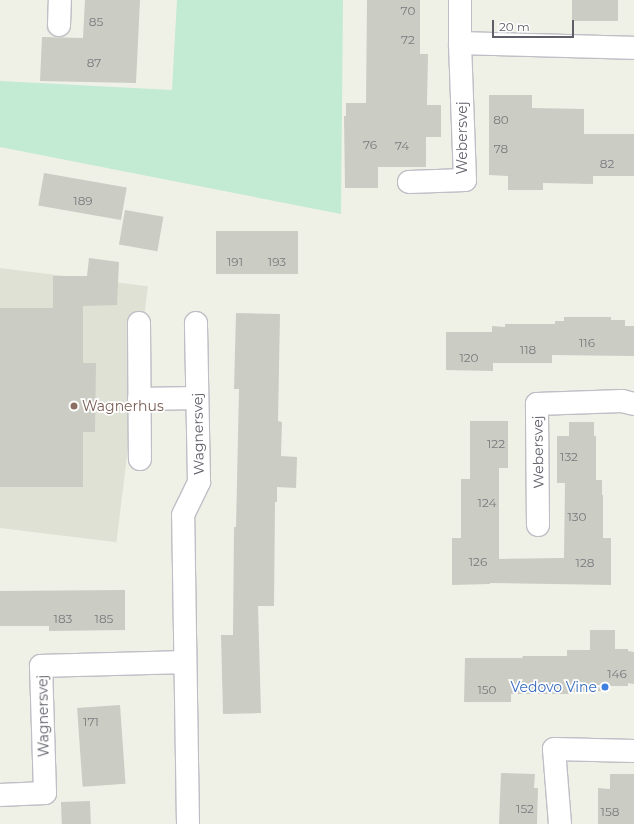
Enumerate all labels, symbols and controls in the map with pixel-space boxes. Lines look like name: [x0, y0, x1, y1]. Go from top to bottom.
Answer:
house number: 70: [401, 4, 415, 18]
scale bar: [494, 12, 576, 38]
house number: 85: [89, 15, 103, 29]
text: 20 m: [499, 19, 530, 34]
house number: 72: [401, 33, 415, 47]
house number: 87: [87, 56, 101, 70]
street label: Webersvej: [454, 101, 470, 175]
house number: 80: [493, 113, 509, 127]
house number: 76: [363, 138, 377, 152]
house number: 74: [395, 139, 409, 153]
house number: 78: [494, 142, 508, 156]
house number: 82: [600, 157, 614, 171]
house number: 189: [73, 194, 93, 208]
house number: 191: [227, 255, 243, 269]
house number: 193: [268, 255, 286, 269]
house number: 116: [579, 336, 595, 350]
house number: 118: [520, 343, 536, 357]
house number: 120: [459, 351, 479, 365]
street label: Wagnersvej: [189, 393, 207, 475]
place label: Wagnerhus: [82, 398, 164, 414]
marker: Wagnerhus: [69, 401, 79, 411]
street label: Webersvej: [529, 415, 547, 489]
house number: 122: [487, 437, 505, 451]
house number: 132: [560, 450, 578, 464]
house number: 124: [478, 496, 496, 510]
house number: 130: [567, 510, 587, 524]
house number: 126: [469, 555, 487, 569]
house number: 128: [576, 556, 594, 570]
house number: 183: [54, 612, 72, 626]
house number: 185: [95, 612, 113, 626]
house number: 146: [607, 667, 627, 681]
street label: Wagnersvej: [34, 675, 52, 757]
place label: Vedovo Vine: [510, 679, 597, 695]
marker: Vedovo Vine: [600, 682, 610, 692]
house number: 150: [477, 683, 497, 697]
house number: 171: [83, 715, 99, 729]
house number: 152: [516, 802, 534, 816]
house number: 158: [601, 805, 619, 819]

